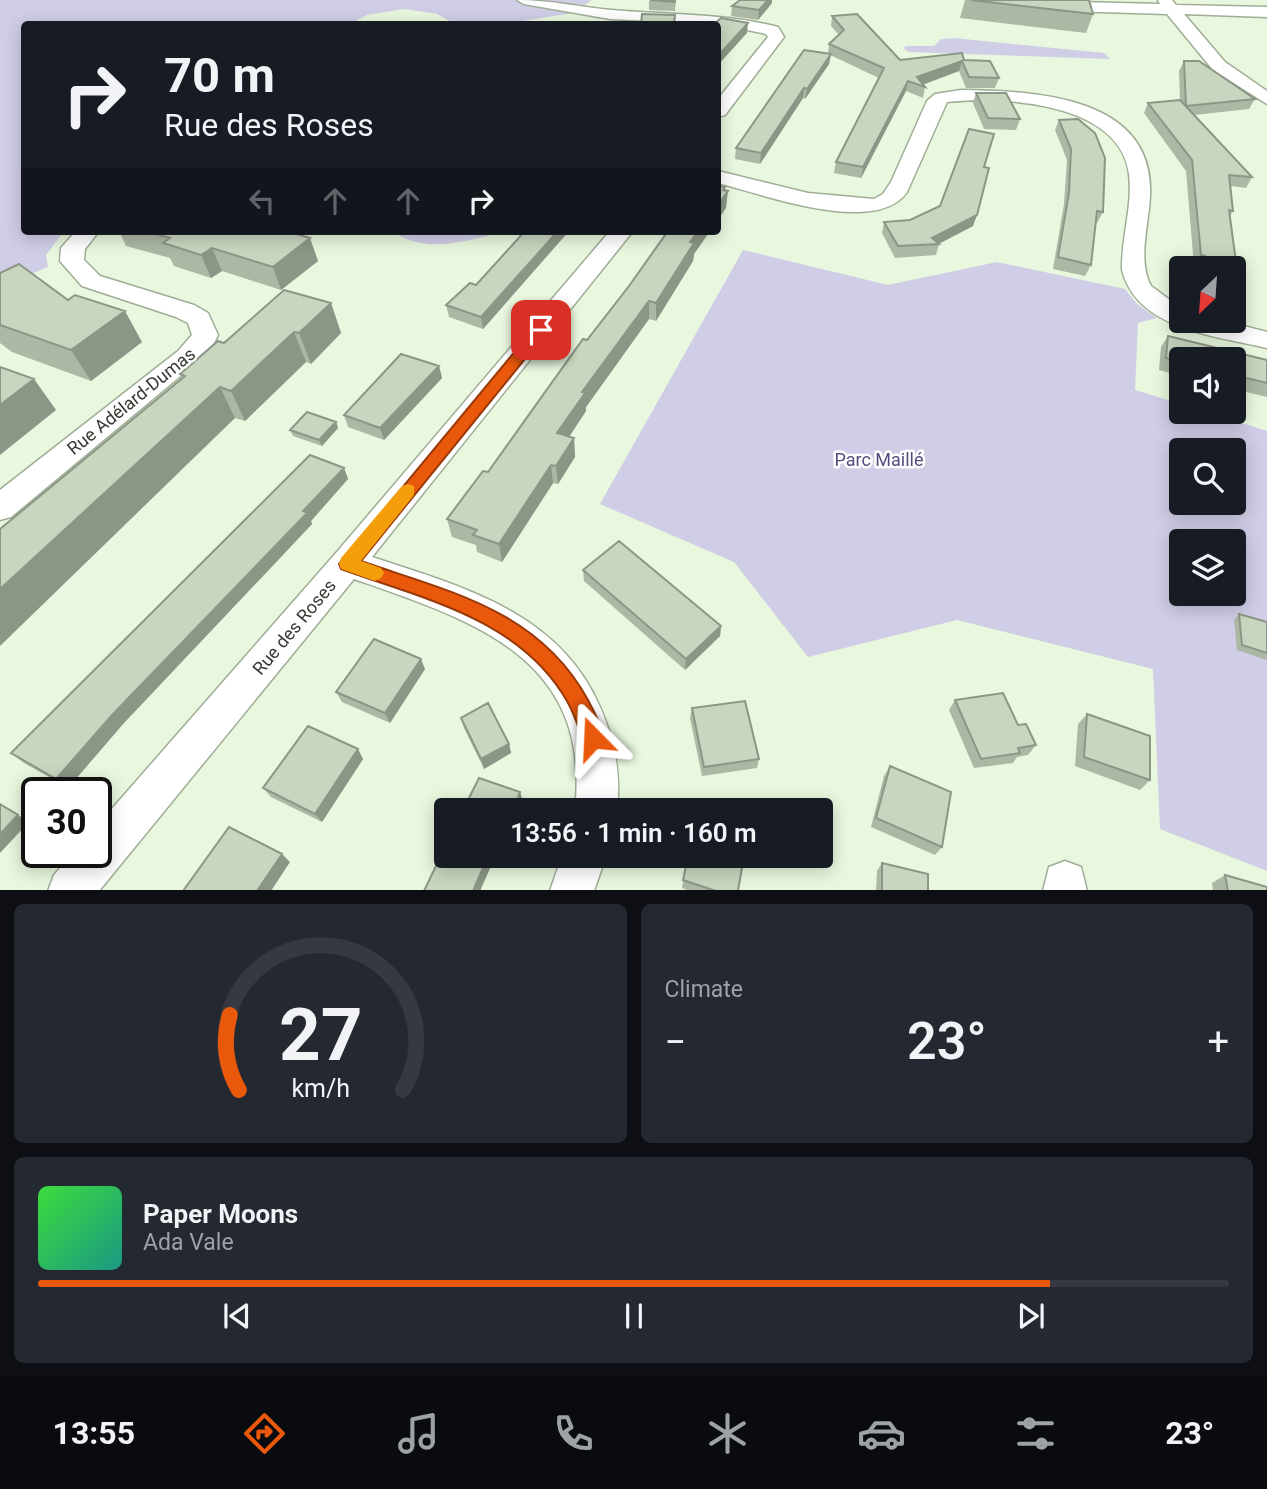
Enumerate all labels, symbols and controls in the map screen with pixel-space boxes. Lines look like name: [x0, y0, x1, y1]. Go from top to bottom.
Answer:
text: 70 m: [164, 47, 275, 104]
icon: right: [49, 49, 140, 140]
text: Rue des Roses: [164, 106, 374, 144]
icon: left: [243, 182, 281, 220]
icon: ahead: [316, 182, 354, 220]
icon: ahead: [389, 182, 427, 220]
icon: right: [462, 182, 500, 220]
north arrow: [1169, 256, 1246, 332]
map controls: [1169, 256, 1246, 606]
pin: [511, 300, 571, 360]
icon: arrive: [522, 311, 560, 349]
street label: Rue Adélard-Dumas: [63, 343, 199, 459]
button: sound: [1169, 347, 1246, 424]
button: search: [1169, 438, 1246, 515]
park label: Parc Maillé: [834, 449, 924, 470]
button: layers: [1169, 529, 1246, 606]
street label: Rue des Roses: [248, 575, 340, 679]
position arrow: [556, 701, 630, 775]
speed limit sign: 30: [21, 777, 112, 868]
text: 13:56 · 1 min · 160 m: [510, 818, 757, 848]
text: Climate: [665, 976, 743, 1003]
text: 27: [278, 992, 362, 1078]
text: 23°: [907, 1011, 987, 1072]
text: −: [665, 1020, 686, 1064]
text: +: [1207, 1020, 1229, 1064]
text: km/h: [291, 1073, 350, 1102]
text: Paper Moons: [143, 1199, 298, 1229]
text: Ada Vale: [143, 1229, 234, 1256]
icon: previous: [218, 1297, 256, 1335]
icon: pause: [615, 1297, 653, 1335]
icon: next: [1012, 1297, 1050, 1335]
icon: directions: [240, 1409, 289, 1458]
icon: music: [394, 1409, 443, 1458]
icon: phone: [549, 1409, 598, 1458]
icon: climate: [703, 1409, 752, 1458]
icon: car: [857, 1409, 906, 1458]
icon: filters: [1011, 1409, 1060, 1458]
text: 13:55: [53, 1414, 135, 1452]
text: 23°: [1165, 1414, 1214, 1452]

